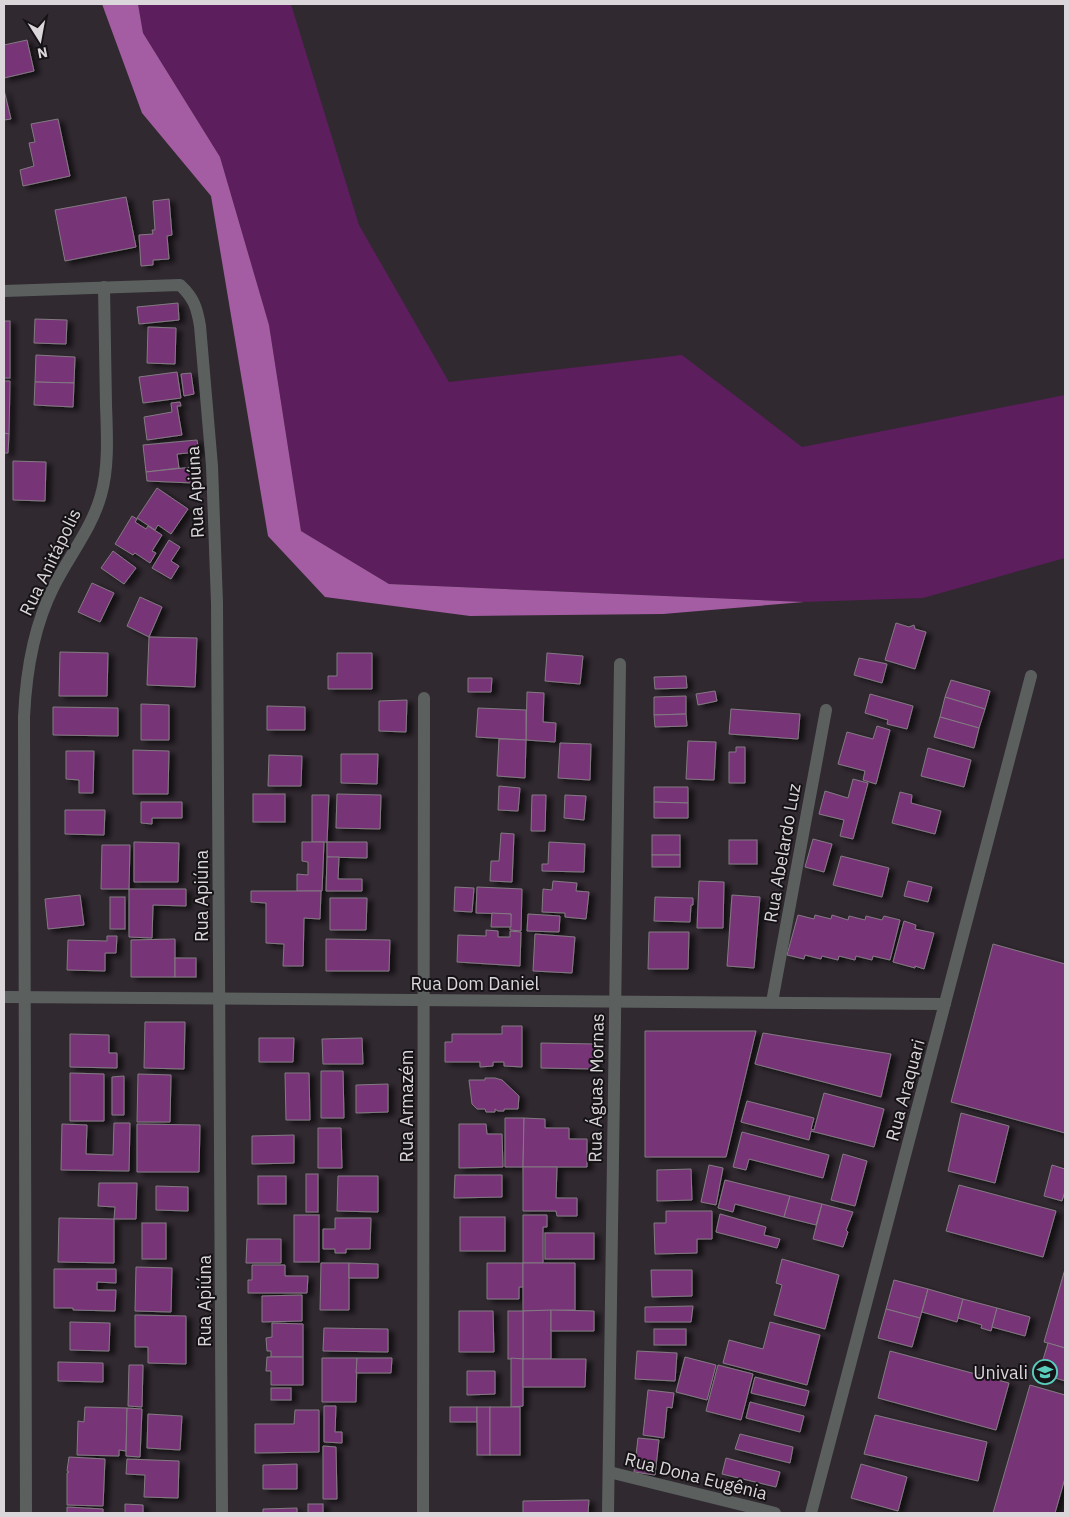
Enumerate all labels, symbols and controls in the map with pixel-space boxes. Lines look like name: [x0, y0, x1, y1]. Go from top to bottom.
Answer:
north arrow: [15, 15, 65, 65]
text: N: [36, 43, 49, 63]
street label: Rua Apiúna: [181, 445, 209, 539]
street label: Rua Anitápolis: [14, 505, 86, 619]
street label: Rua Abelardo Luz: [758, 782, 806, 924]
street label: Rua Apiúna: [190, 850, 213, 942]
street label: Rua Dom Daniel: [411, 972, 540, 995]
street label: Rua Águas Mornas: [583, 1013, 609, 1163]
street label: Rua Araquari: [880, 1036, 930, 1144]
street label: Rua Armazém: [395, 1050, 418, 1162]
street label: Rua Apiúna: [193, 1255, 216, 1347]
school or university icon: Univali: [1032, 1359, 1058, 1385]
place label: Univali: [973, 1361, 1028, 1384]
street label: Rua Dona Eugênia: [622, 1447, 770, 1505]

